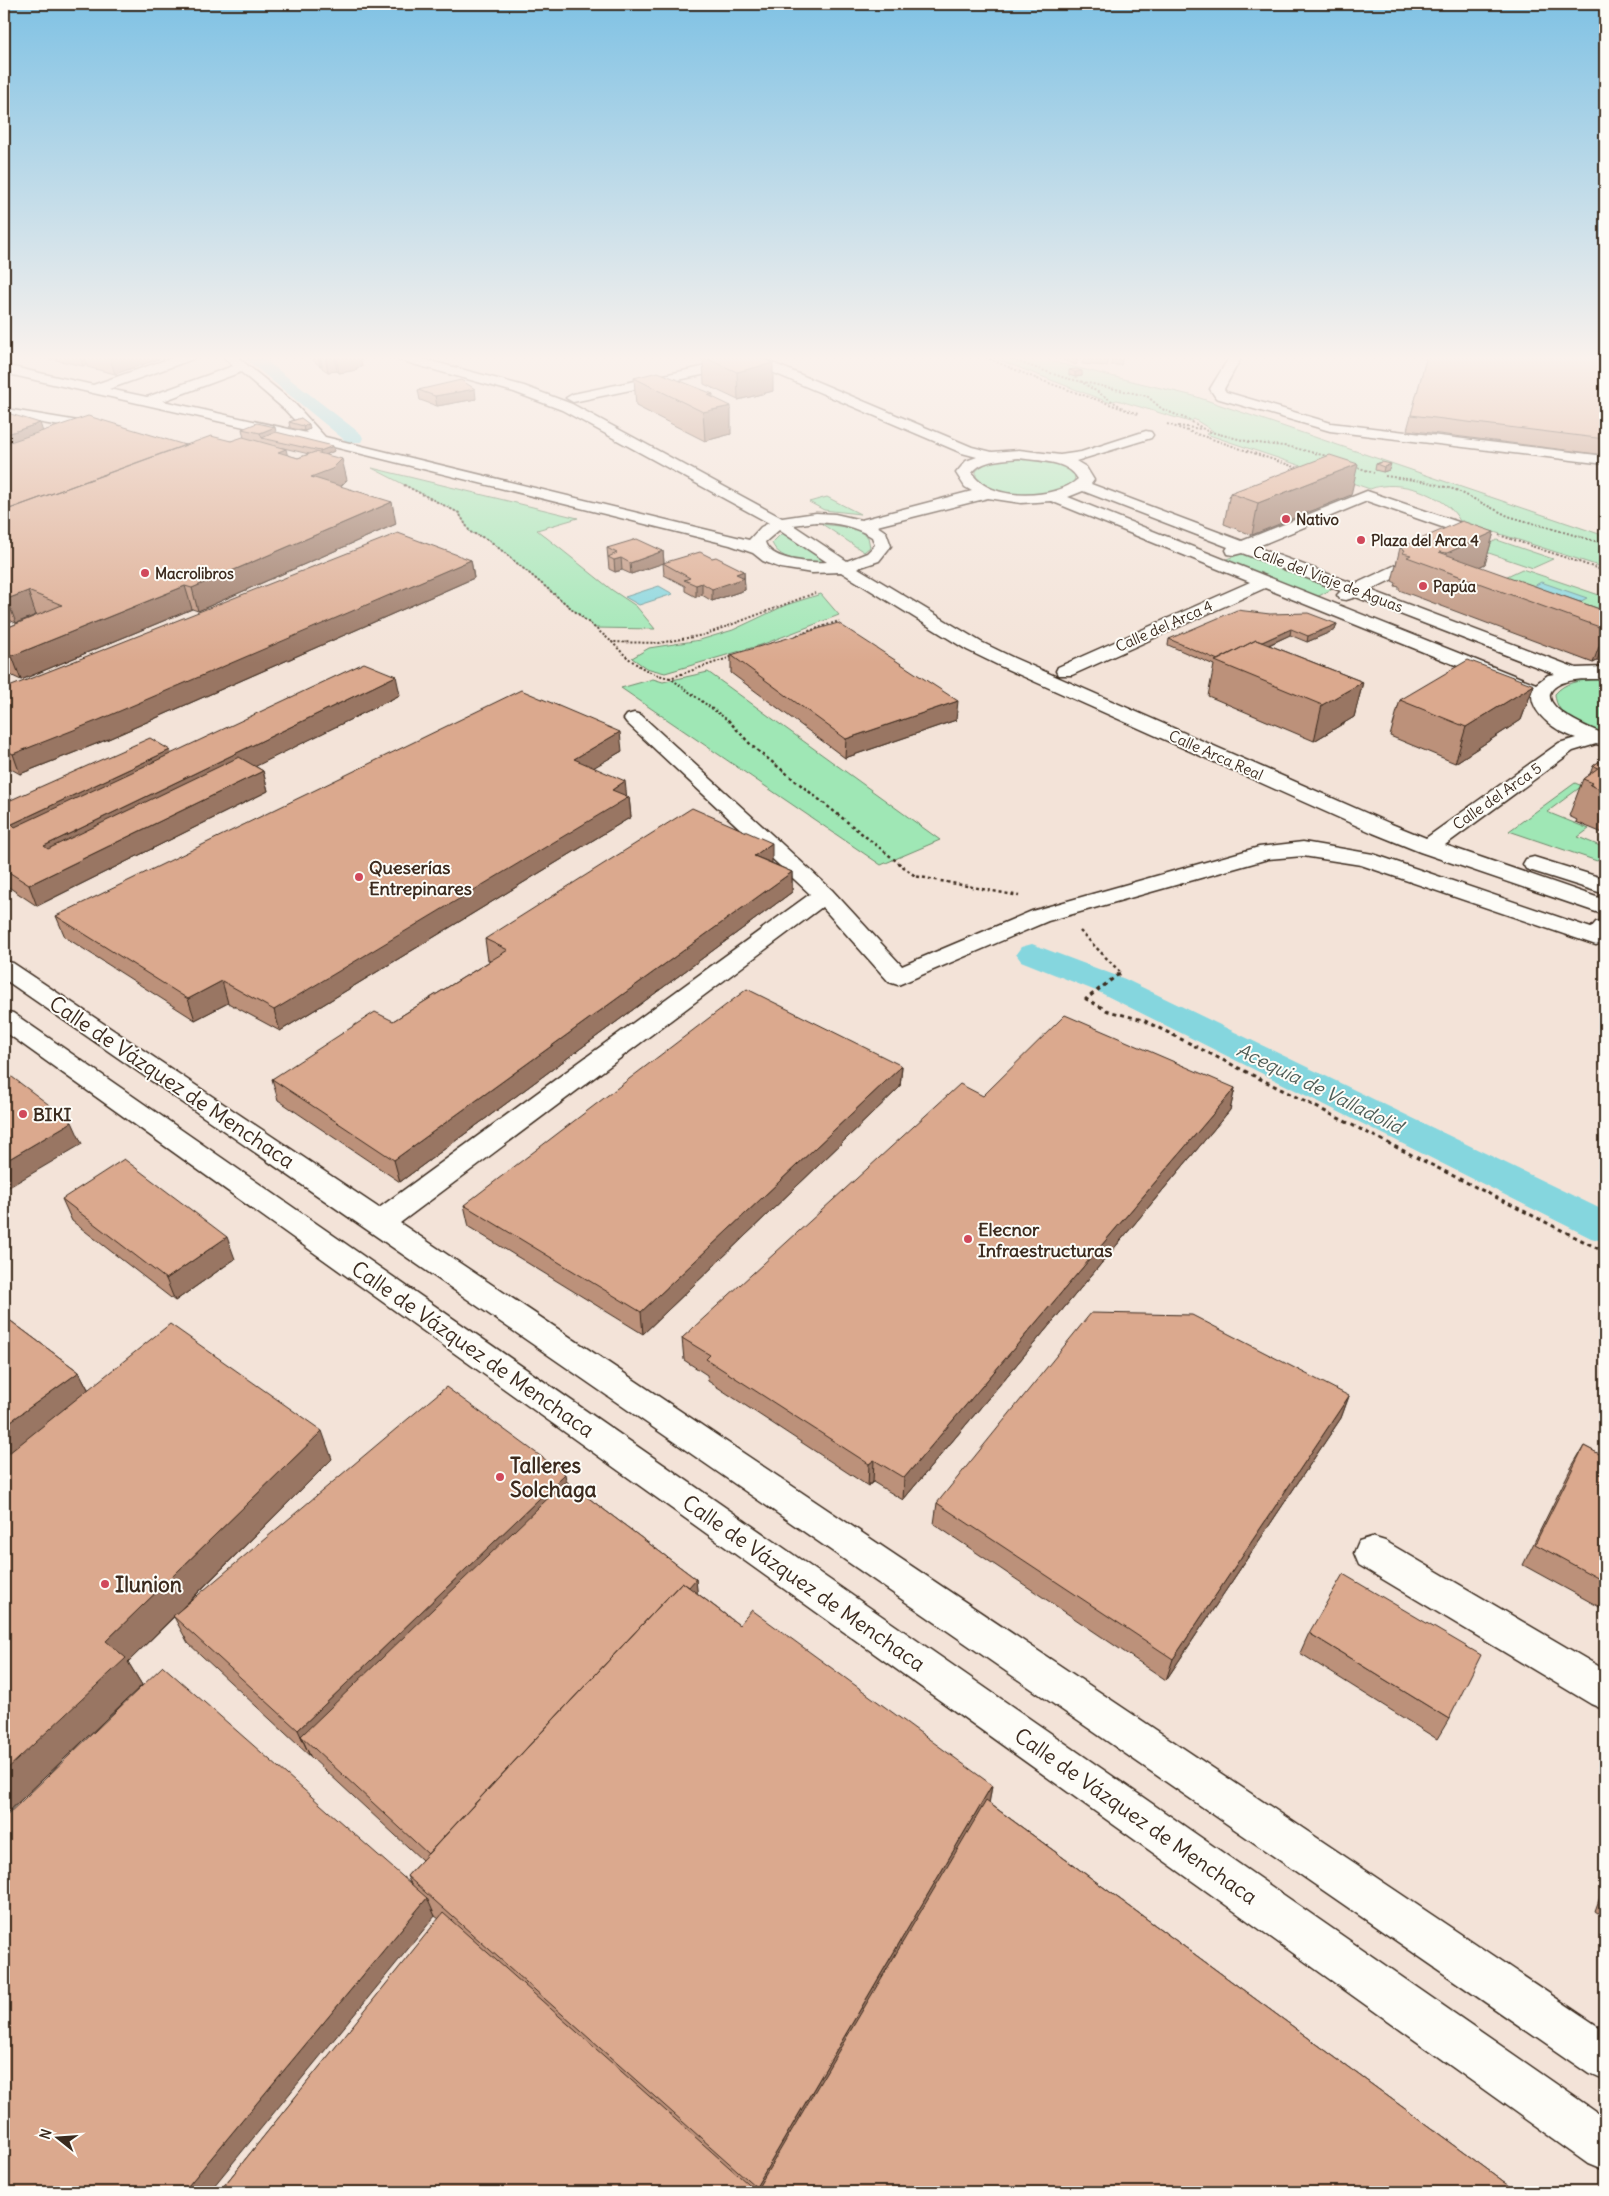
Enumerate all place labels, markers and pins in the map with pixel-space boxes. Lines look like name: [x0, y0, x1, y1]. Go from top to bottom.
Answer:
place label: Nativo: [1296, 510, 1340, 529]
marker: Nativo: [1280, 513, 1292, 525]
place label: Plaza del Arca 4: [1371, 531, 1479, 550]
marker: Plaza del Arca 4: [1355, 534, 1367, 546]
place label: Macrolibros: [155, 564, 234, 583]
marker: Macrolibros: [139, 567, 151, 579]
place label: Papúa: [1433, 577, 1476, 597]
marker: Papúa: [1417, 580, 1429, 592]
place label: Queserías Entrepinares: [369, 856, 472, 900]
marker: Queserías Entrepinares: [353, 871, 365, 883]
place label: BIKI: [33, 1103, 72, 1126]
marker: BIKI: [17, 1108, 29, 1120]
place label: Elecnor Infraestructuras: [978, 1218, 1112, 1262]
marker: Elecnor Infraestructuras: [962, 1233, 974, 1245]
place label: Talleres Solchaga: [510, 1452, 597, 1503]
marker: Talleres Solchaga: [494, 1471, 506, 1483]
place label: Ilunion: [115, 1571, 182, 1598]
marker: Ilunion: [99, 1578, 111, 1590]

